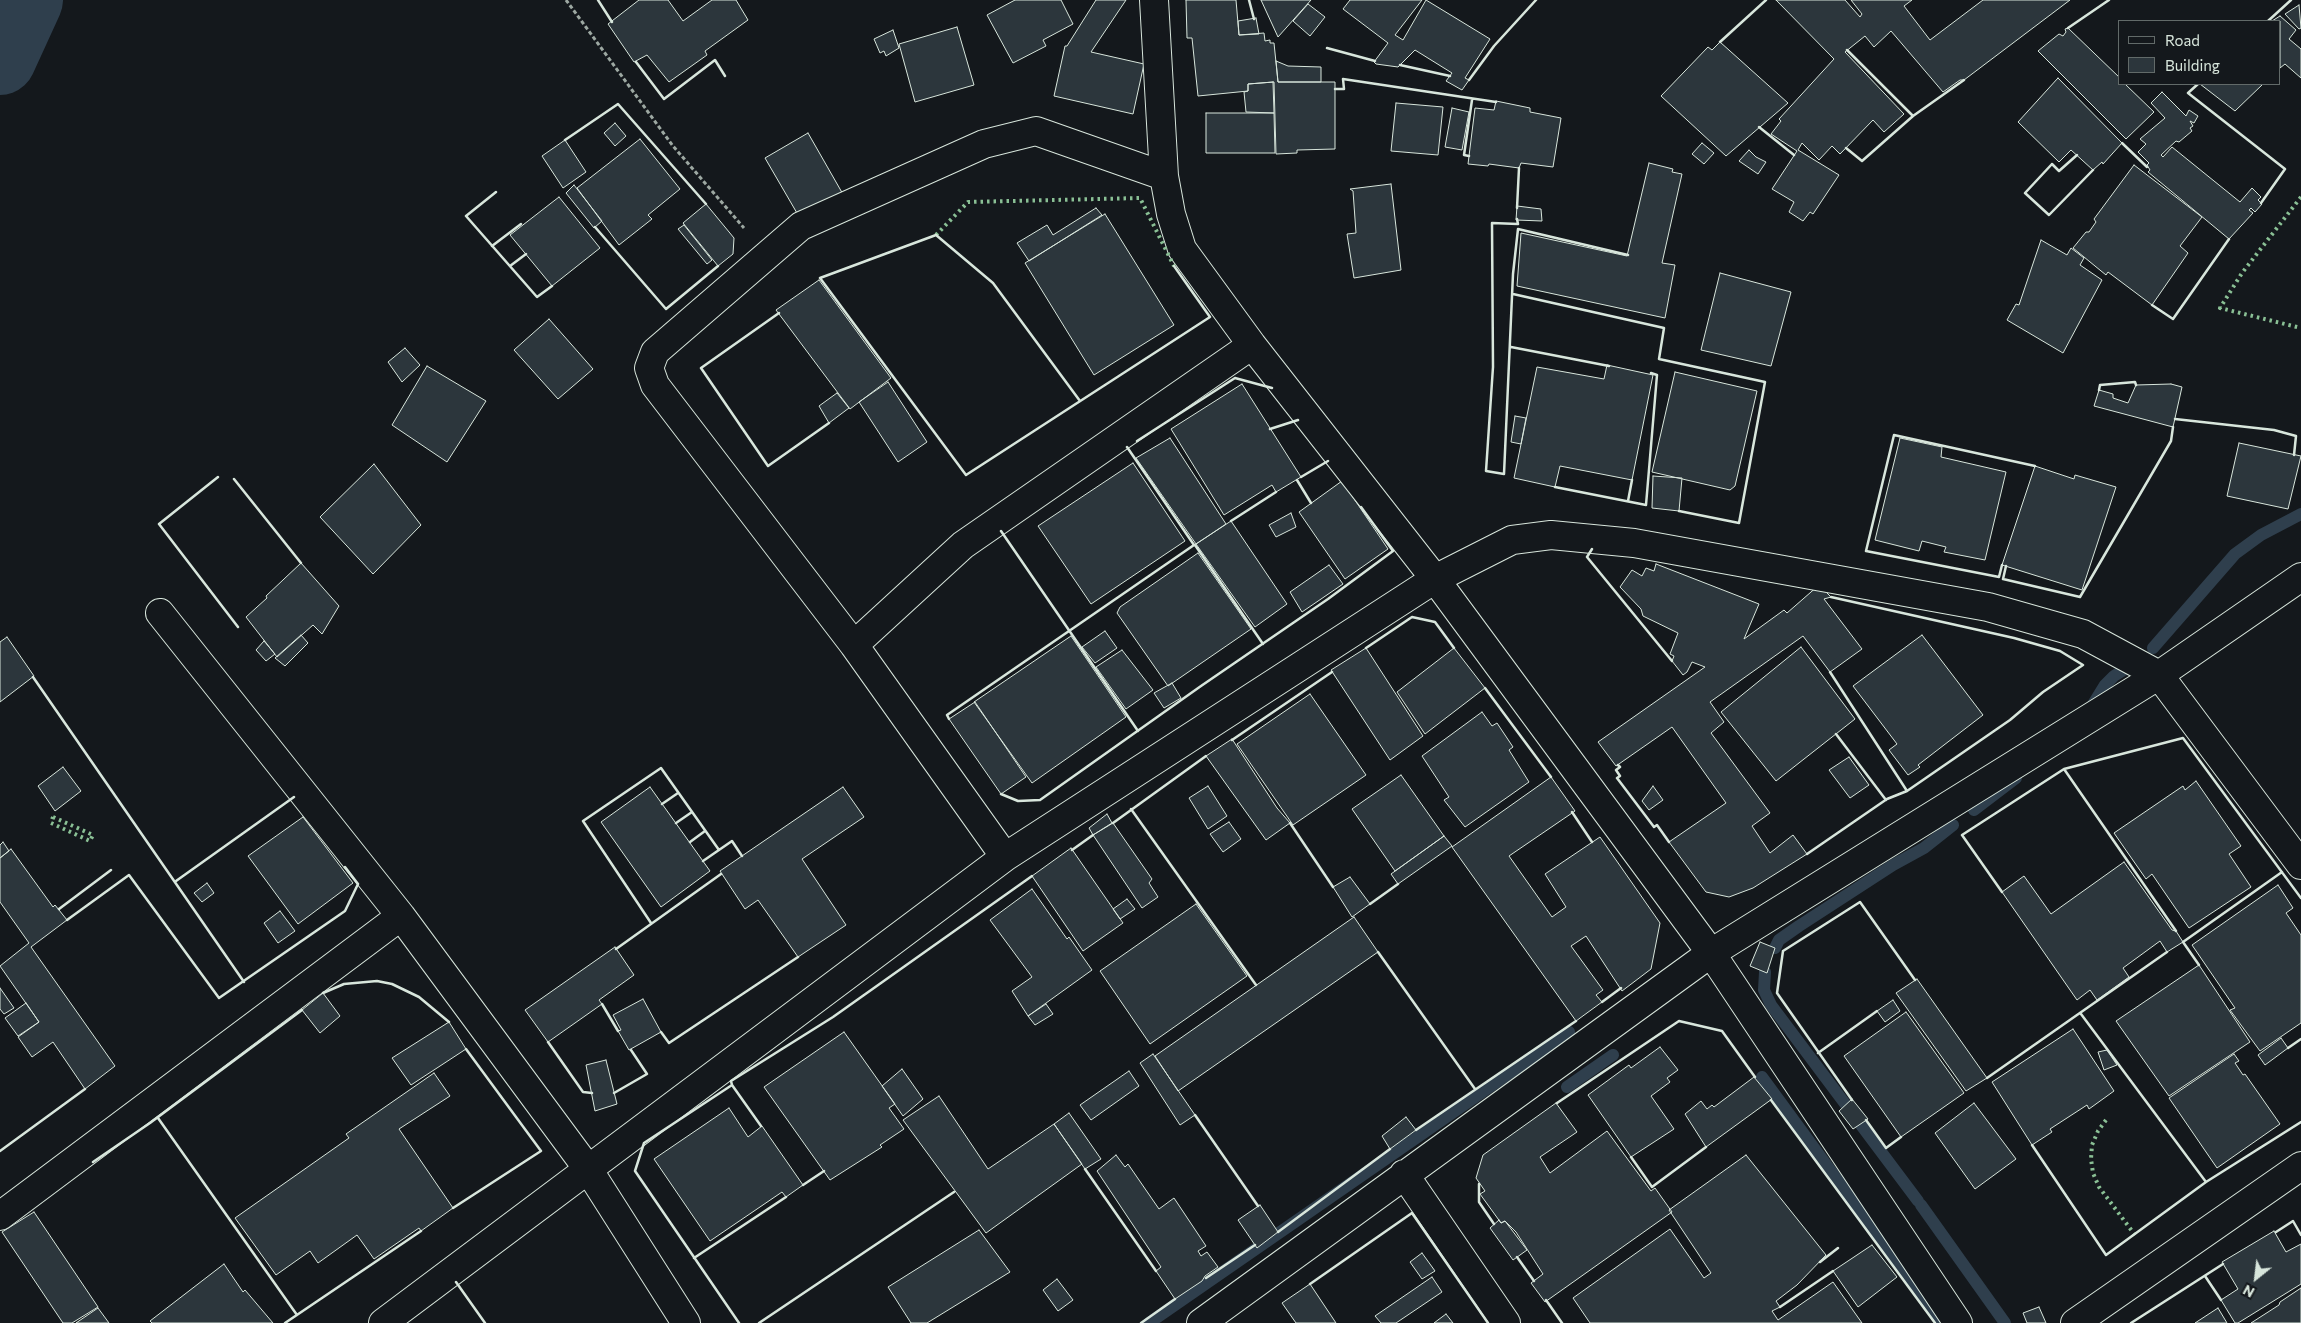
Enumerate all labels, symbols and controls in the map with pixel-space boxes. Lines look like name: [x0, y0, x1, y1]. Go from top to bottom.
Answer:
legend: [2118, 20, 2281, 85]
text: Road: [2165, 31, 2200, 49]
text: Building: [2165, 56, 2220, 74]
north arrow: [2231, 1253, 2281, 1303]
text: N: [2240, 1282, 2257, 1302]

